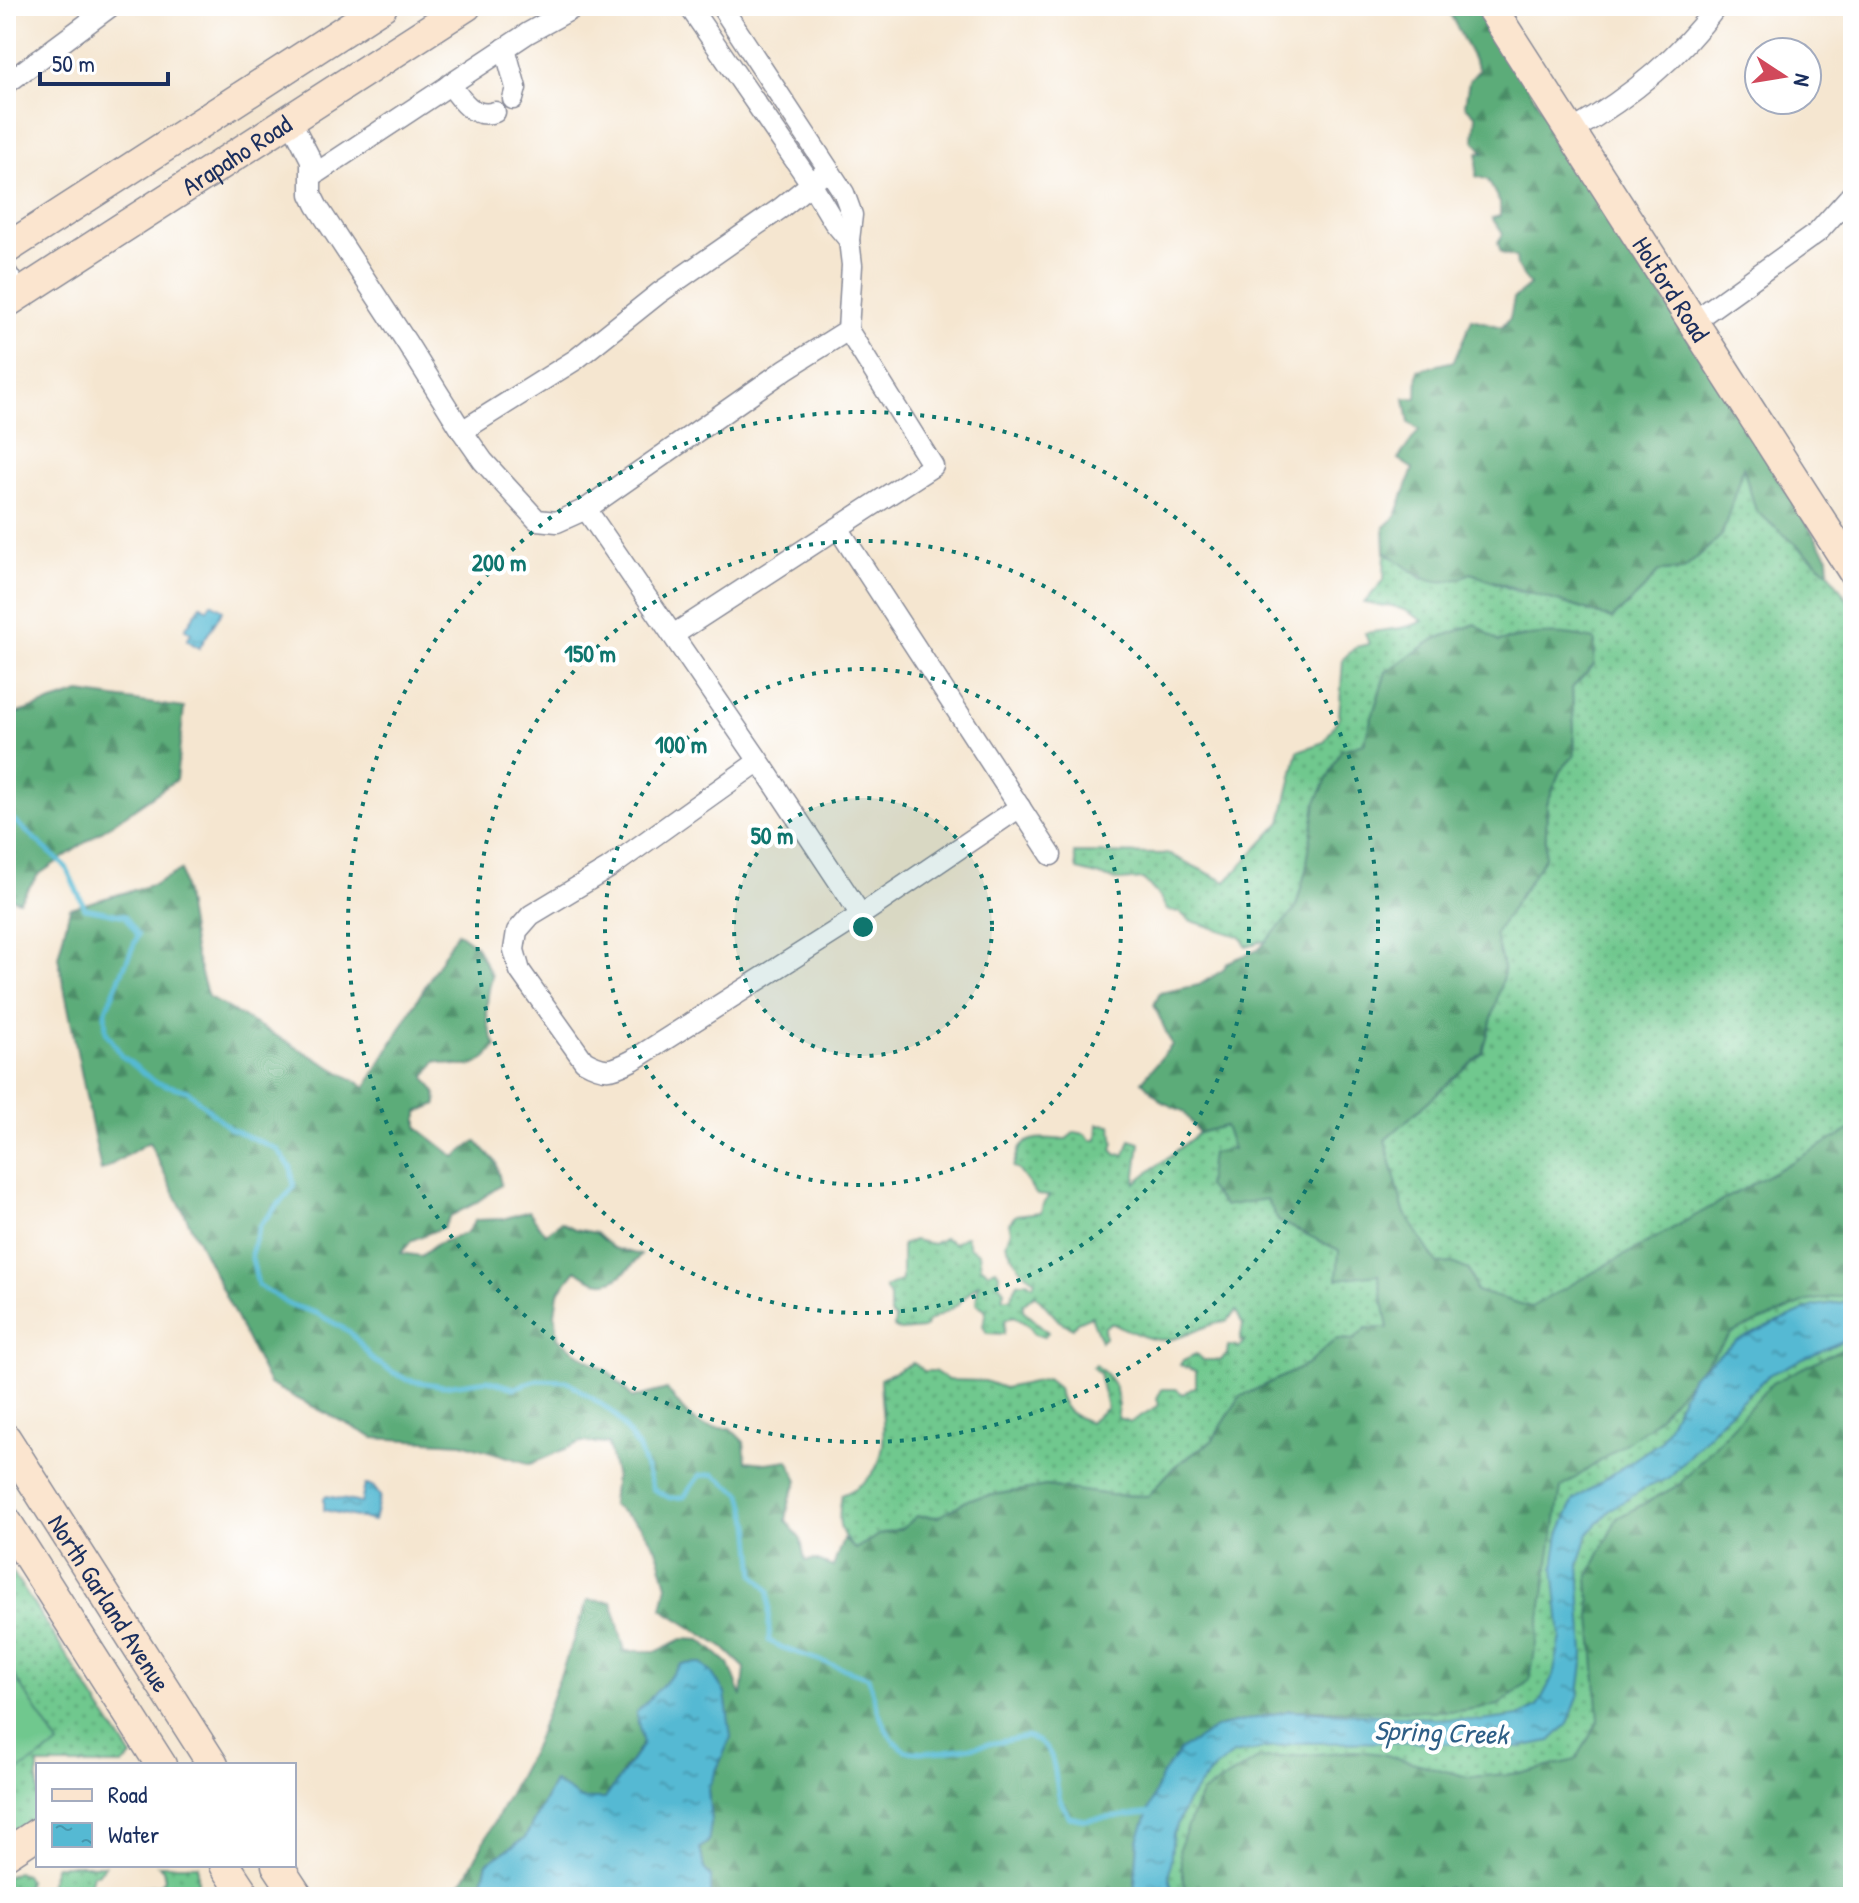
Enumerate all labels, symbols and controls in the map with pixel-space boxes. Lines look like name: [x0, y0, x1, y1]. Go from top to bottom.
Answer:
scale bar: [40, 36, 168, 86]
north arrow: [1743, 36, 1823, 116]
text: 50 m: [52, 47, 95, 79]
text: N: [1787, 71, 1818, 89]
street label: Arapaho Road: [174, 106, 298, 203]
street label: Holford Road: [1625, 230, 1718, 348]
text: 200 m: [472, 546, 526, 578]
text: 150 m: [564, 637, 616, 669]
text: 100 m: [655, 728, 707, 760]
text: 50 m: [751, 819, 793, 851]
centre of rings: [849, 913, 877, 941]
street label: North Garland Avenue: [41, 1507, 179, 1698]
water label: Spring Creek: [1374, 1711, 1511, 1753]
legend: [36, 1763, 296, 1867]
text: Road: [108, 1778, 147, 1810]
text: Water: [108, 1818, 159, 1850]

